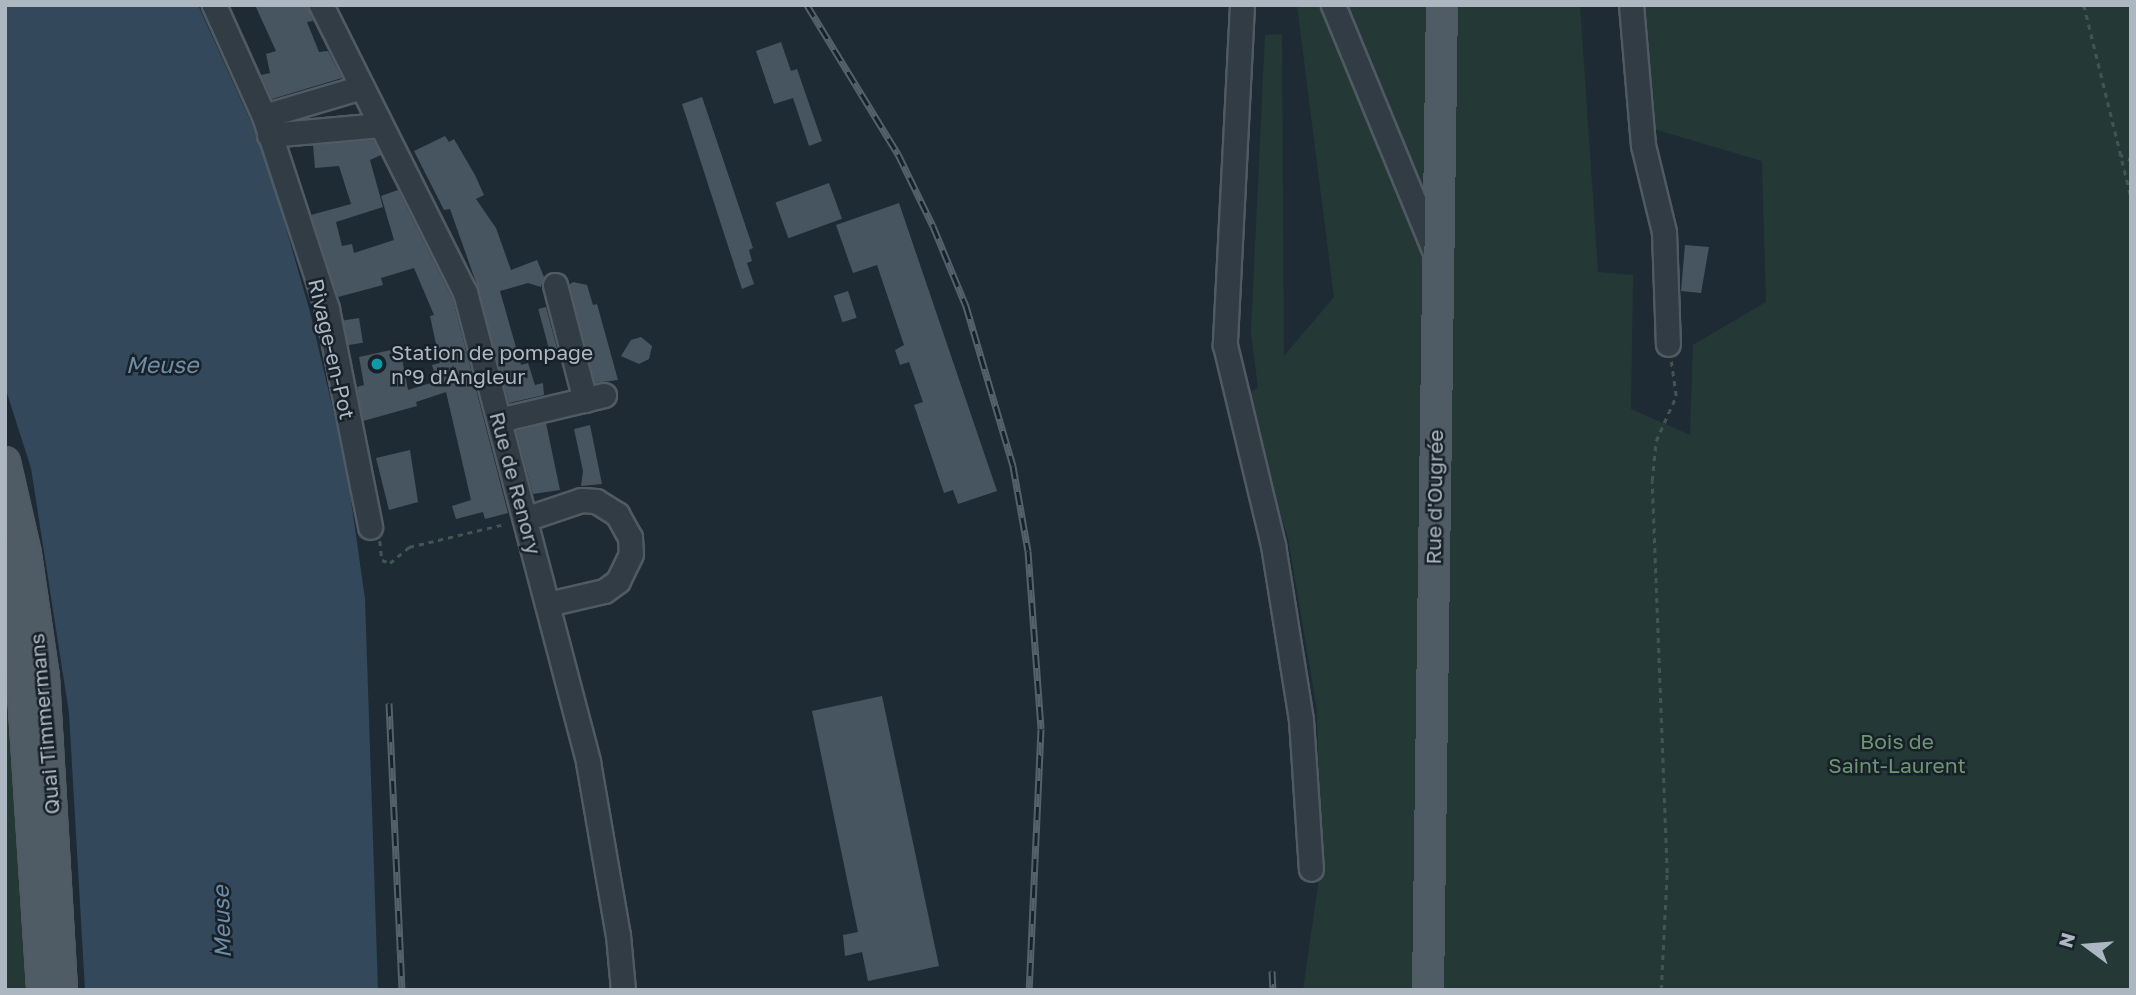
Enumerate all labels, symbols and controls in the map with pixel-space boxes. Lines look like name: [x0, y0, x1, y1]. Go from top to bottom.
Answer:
street label: Rivage-en-Pot: [304, 276, 360, 422]
place label: Station de pompage n°9 d'Angleur: [391, 339, 593, 389]
water label: Meuse: [126, 350, 198, 378]
marker: Station de pompage n°9 d'Angleur: [369, 356, 385, 372]
street label: Rue de Renory: [485, 409, 547, 557]
street label: Rue d'Ougrée: [1420, 429, 1448, 565]
street label: Quai Timmermans: [24, 632, 64, 816]
park label: Bois de Saint-Laurent: [1828, 728, 1966, 778]
water label: Meuse: [206, 885, 236, 959]
north arrow: [2052, 911, 2122, 981]
text: N: [2053, 930, 2079, 950]

